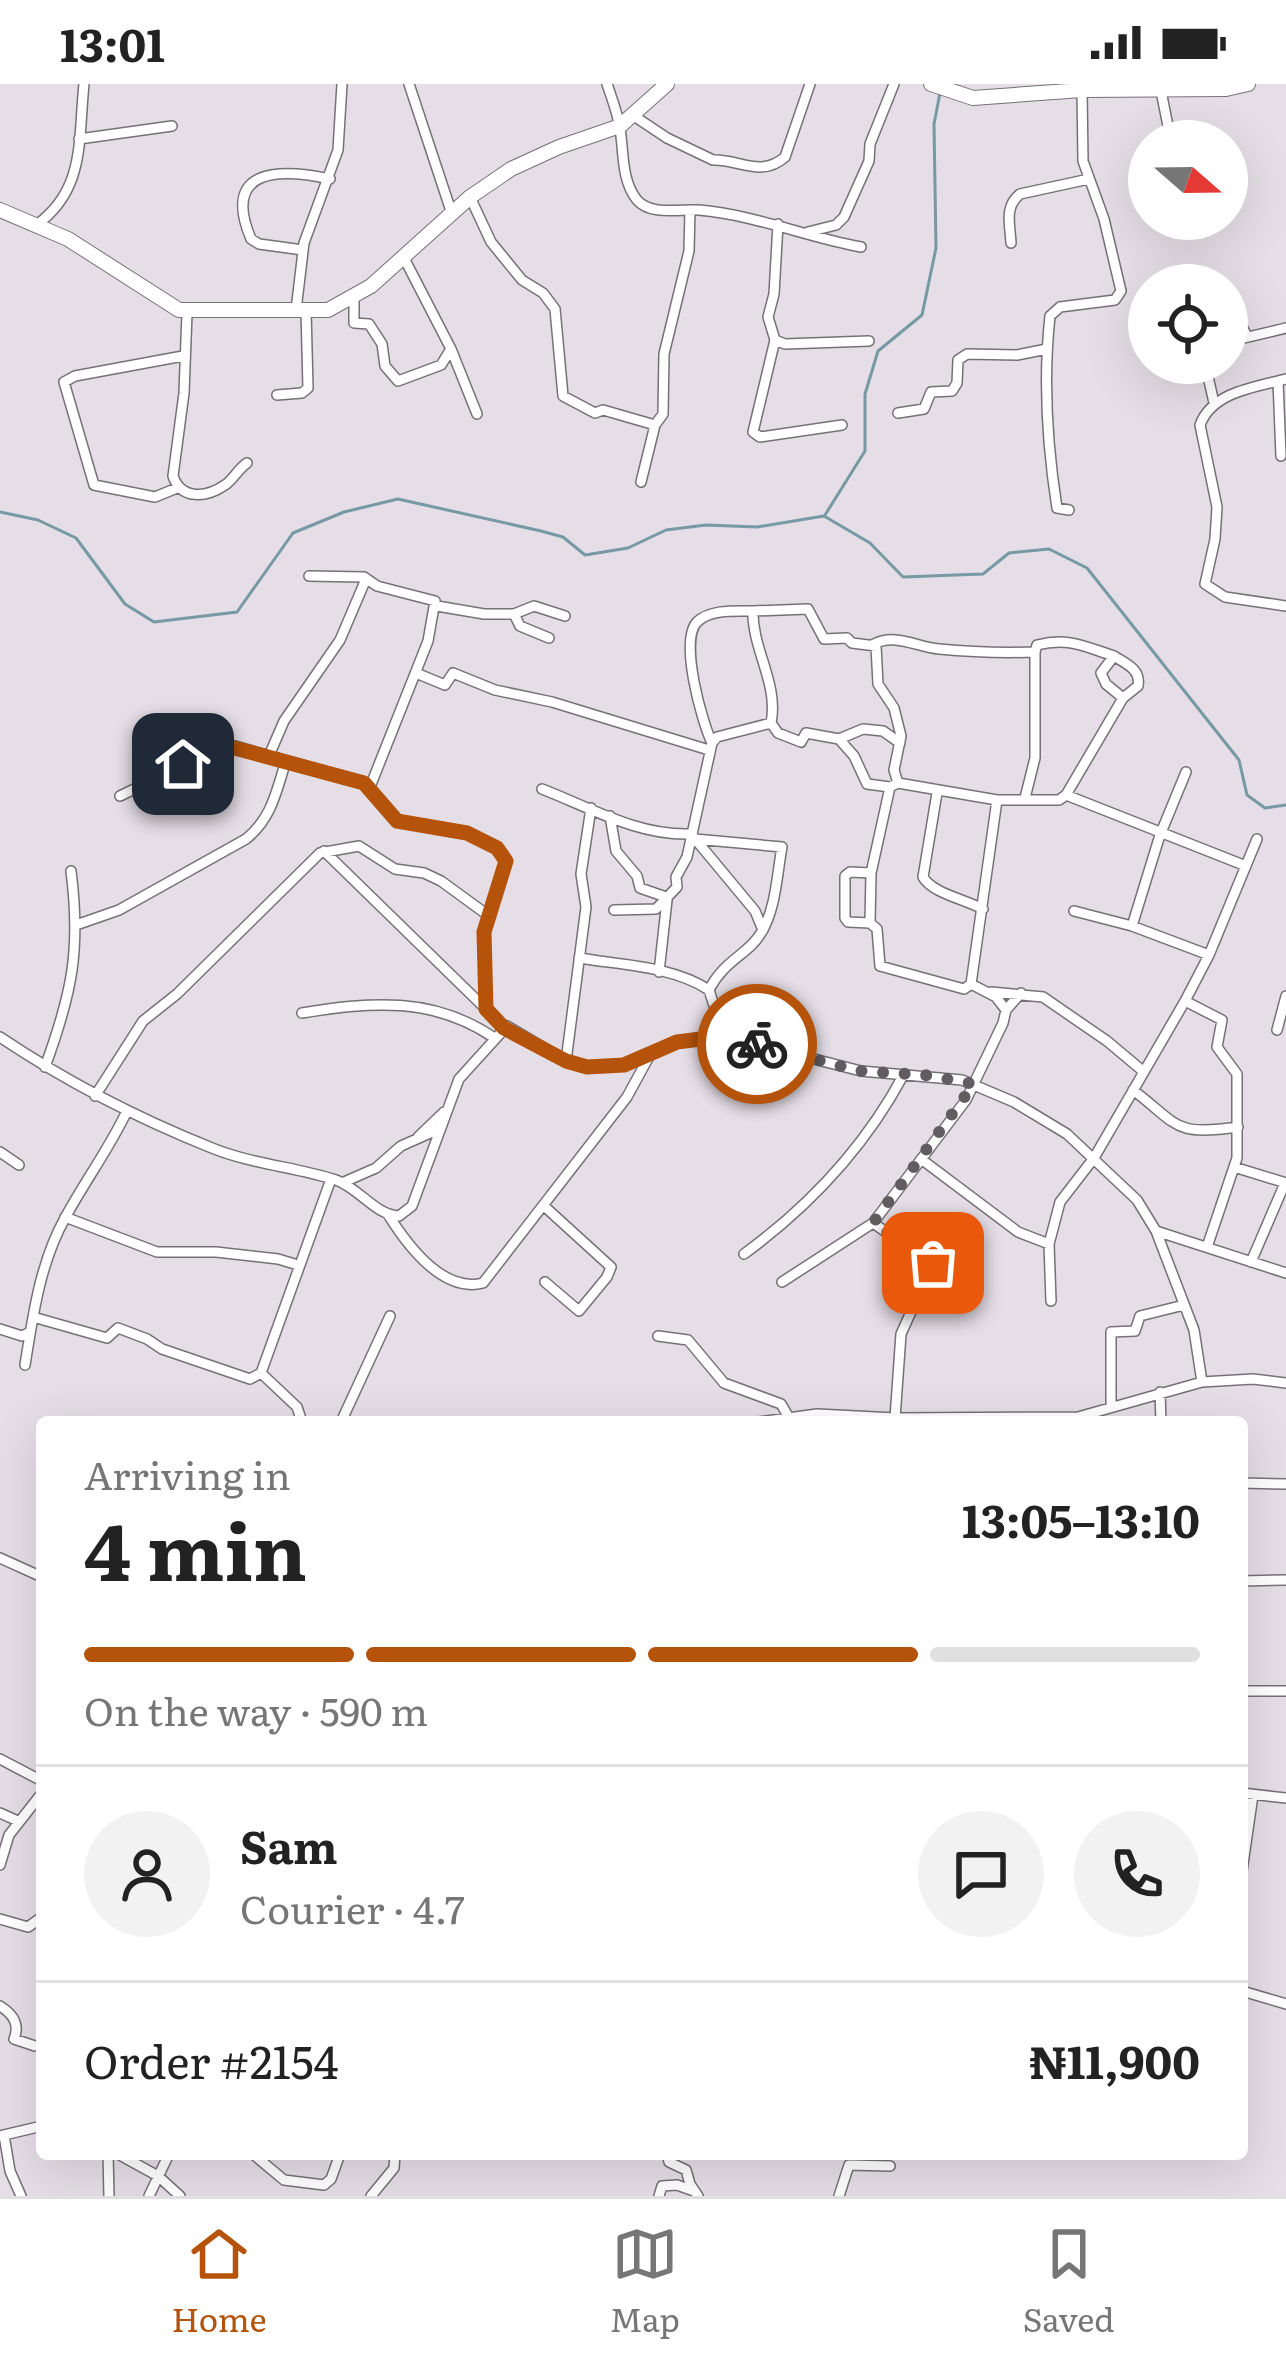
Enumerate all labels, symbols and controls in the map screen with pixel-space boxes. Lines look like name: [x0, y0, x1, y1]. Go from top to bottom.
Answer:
text: 13:01: [60, 9, 165, 76]
north arrow: [1128, 120, 1248, 240]
map controls: [1128, 120, 1248, 384]
button: locate: [1128, 264, 1248, 384]
pin: [132, 713, 234, 815]
icon: home: [150, 731, 216, 797]
courier: [697, 984, 817, 1104]
icon: bike: [724, 1011, 790, 1077]
pin: [882, 1212, 984, 1314]
icon: bag: [900, 1230, 966, 1296]
text: Arriving in: [84, 1444, 291, 1502]
text: 13:05–13:10: [962, 1485, 1200, 1552]
text: 4 min: [84, 1489, 307, 1605]
text: On the way · 590 m: [84, 1680, 428, 1738]
button: person: [84, 1811, 210, 1937]
text: Sam: [240, 1811, 338, 1878]
button: chat: [918, 1811, 1044, 1937]
button: phone: [1074, 1811, 1200, 1937]
text: Courier · 4.7: [240, 1878, 465, 1936]
text: Order #2154: [84, 2026, 338, 2093]
text: ₦11,900: [1029, 2026, 1200, 2093]
tab: Home: [171, 2221, 267, 2342]
tab: Map: [610, 2221, 680, 2342]
tab: Saved: [1023, 2221, 1115, 2342]

